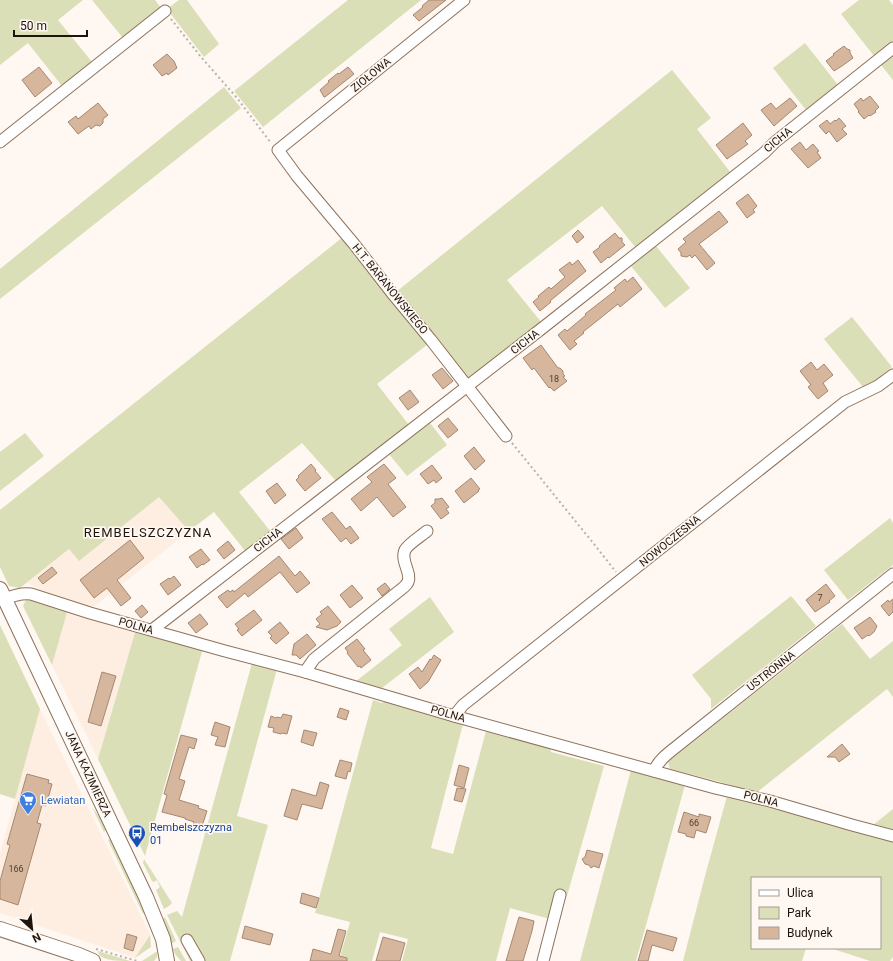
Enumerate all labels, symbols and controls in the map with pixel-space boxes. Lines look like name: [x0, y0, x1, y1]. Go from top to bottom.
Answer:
scale bar: [14, 12, 87, 38]
text: 50 m: [20, 19, 47, 33]
street label: ZIOŁOWA: [349, 55, 394, 95]
street label: CICHA: [761, 124, 795, 155]
street label: H.T. BARANOWSKIEGO: [349, 241, 431, 337]
street label: CICHA: [508, 326, 542, 357]
house number: 18: [549, 374, 559, 384]
street label: NOWOCZESNA: [637, 512, 704, 569]
street label: CICHA: [251, 524, 285, 555]
district label: REMBELSZCZYZNA: [84, 525, 212, 540]
house number: 7: [817, 593, 823, 603]
street label: POLNA: [117, 615, 156, 637]
street label: USTRONNA: [744, 648, 798, 694]
street label: POLNA: [429, 703, 468, 725]
street label: JANA KAZIMIERZA: [62, 729, 114, 820]
street label: POLNA: [742, 788, 781, 810]
supermarket icon: Lewiatan: [18, 790, 38, 815]
place label: Lewiatan: [41, 794, 85, 807]
house number: 66: [689, 818, 699, 828]
place label: Rembelszczyzna 01: [150, 821, 232, 847]
bus stop icon: Rembelszczyzna 01: [127, 823, 147, 848]
house number: 166: [8, 864, 24, 874]
legend: [751, 877, 881, 949]
text: Ulica: [787, 886, 813, 900]
text: Park: [787, 906, 812, 920]
north arrow: [12, 909, 52, 949]
text: Budynek: [787, 926, 834, 940]
text: N: [30, 930, 43, 945]

